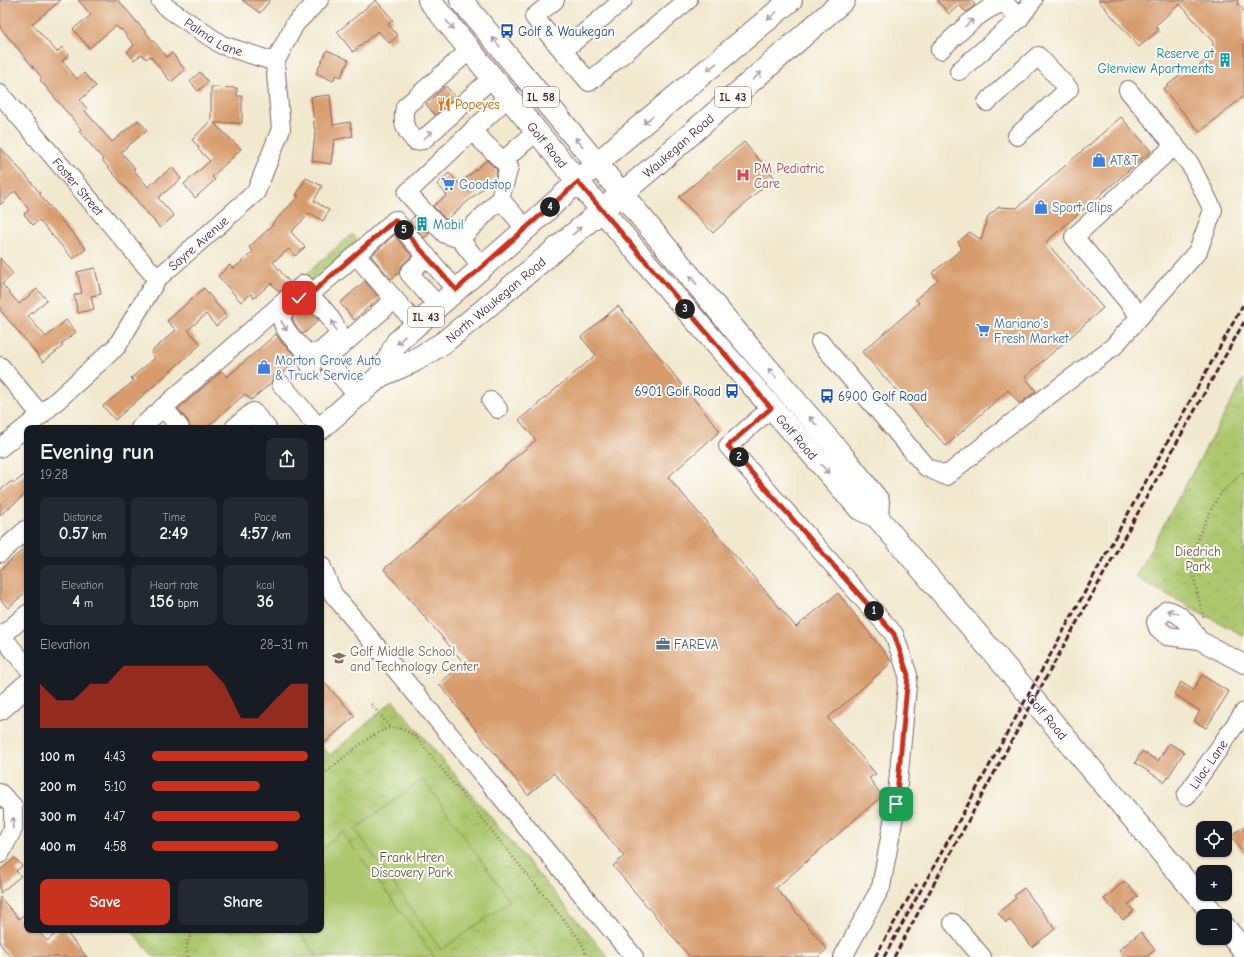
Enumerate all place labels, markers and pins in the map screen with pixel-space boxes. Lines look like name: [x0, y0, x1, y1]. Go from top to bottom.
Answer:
bus stop icon: Golf & Waukegan: [499, 23, 515, 39]
place label: Golf & Waukegan: [518, 24, 615, 39]
place label: Reserve at Glenview Apartments: [1098, 46, 1215, 76]
building icon: Reserve at Glenview Apartments: [1217, 52, 1233, 68]
restaurant icon: Popeyes: [436, 96, 452, 112]
place label: Popeyes: [455, 97, 500, 112]
shop icon: AT&T: [1091, 152, 1107, 168]
place label: AT&T: [1110, 153, 1139, 168]
place label: PM Pediatric Care: [754, 161, 824, 191]
hospital icon: PM Pediatric Care: [735, 167, 751, 183]
supermarket icon: Goodstop: [440, 176, 456, 192]
place label: Goodstop: [459, 177, 512, 192]
pin: 4: [540, 197, 560, 217]
shop icon: Sport Clips: [1033, 199, 1049, 215]
place label: Sport Clips: [1052, 200, 1112, 215]
building icon: Mobil: [414, 216, 430, 232]
place label: Mobil: [433, 217, 464, 232]
pin: 5: [394, 220, 414, 240]
pin: [282, 281, 316, 315]
pin: 3: [675, 299, 695, 319]
place label: Mariano's Fresh Market: [994, 316, 1070, 346]
supermarket icon: Mariano's Fresh Market: [975, 322, 991, 338]
place label: Morton Grove Auto & Truck Service: [275, 353, 381, 383]
shop icon: Morton Grove Auto & Truck Service: [256, 359, 272, 375]
bus stop icon: 6901 Golf Road: [724, 383, 740, 399]
place label: 6901 Golf Road: [635, 384, 721, 399]
bus stop icon: 6900 Golf Road: [819, 388, 835, 404]
place label: 6900 Golf Road: [838, 389, 927, 404]
pin: 2: [729, 447, 749, 467]
pin: 1: [864, 601, 884, 621]
office icon: FAREVA: [655, 636, 671, 652]
place label: FAREVA: [674, 637, 719, 652]
place label: Golf Middle School and Technology Center: [350, 644, 479, 674]
school or university icon: Golf Middle School and Technology Center: [331, 650, 347, 666]
pin: [879, 787, 913, 821]

